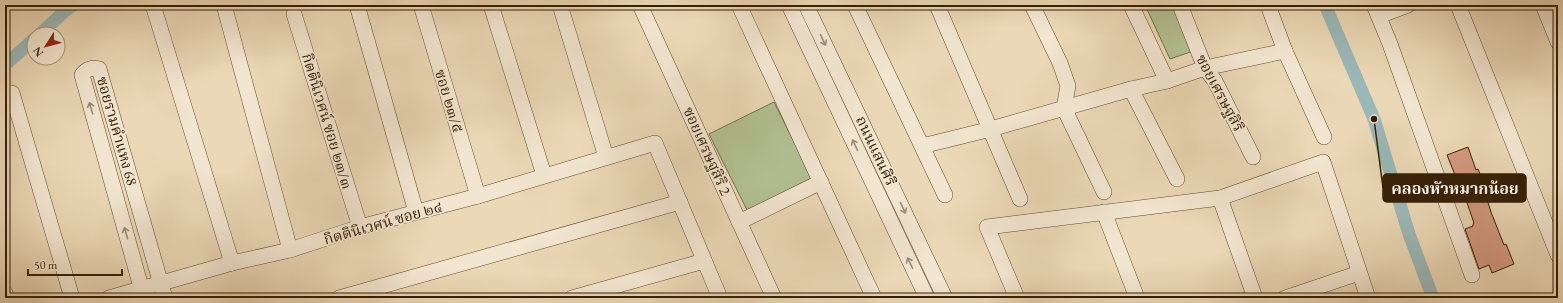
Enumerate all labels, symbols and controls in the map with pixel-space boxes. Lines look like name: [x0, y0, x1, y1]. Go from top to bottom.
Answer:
north arrow: [26, 26, 66, 66]
one-way arrow: [820, 34, 827, 46]
text: N: [30, 44, 46, 60]
street label: กิตตินิเวศน์ ซอย ๒๓/๓: [298, 51, 357, 191]
street label: ซอยเศรษฐสิริ: [1192, 51, 1249, 135]
street label: ซอย ๒๓/๕: [431, 67, 468, 135]
street label: ซอยรามคำแหง 68: [93, 74, 142, 188]
one-way arrow: [87, 102, 94, 115]
street label: ซอยเศรษฐสิริ 2: [679, 104, 736, 199]
street label: ถนนแสนศิริ: [852, 113, 901, 189]
one-way arrow: [851, 139, 858, 151]
callout: คลองหัวหมากน้อย: [1383, 174, 1526, 202]
text: คลองหัวหมากน้อย: [1391, 178, 1519, 199]
street label: กิตตินิเวศน์ ซอย ๒๔: [321, 196, 444, 249]
one-way arrow: [900, 202, 907, 214]
one-way arrow: [122, 227, 129, 240]
scale bar: [28, 251, 122, 277]
text: 50 m: [34, 257, 58, 273]
one-way arrow: [906, 257, 913, 269]

